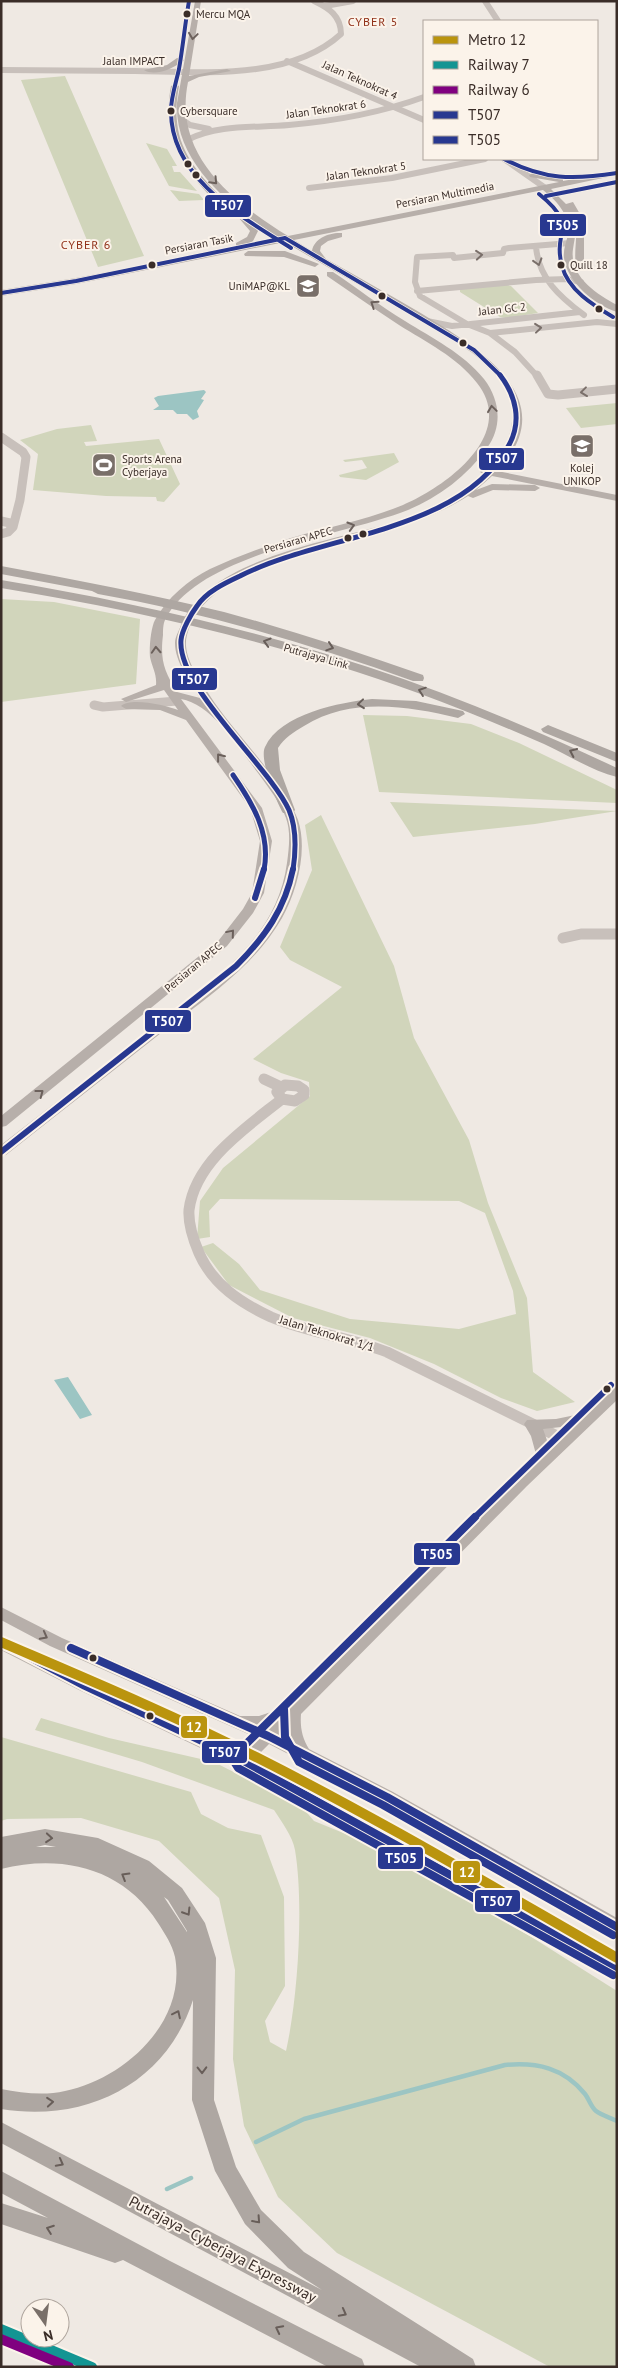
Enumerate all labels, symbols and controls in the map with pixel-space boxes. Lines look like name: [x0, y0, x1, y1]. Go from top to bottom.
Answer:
place label: Mercu MQA: [196, 7, 251, 21]
marker: Mercu MQA: [182, 9, 192, 19]
district label: CYBER 5: [348, 14, 398, 29]
legend: [423, 20, 598, 160]
text: Metro 12: [468, 30, 526, 49]
one-way arrow: [188, 32, 199, 40]
street label: Jalan IMPACT: [102, 54, 165, 68]
text: Railway 7: [468, 55, 530, 74]
street label: Jalan Teknokrat 4: [319, 57, 400, 103]
text: Railway 6: [468, 80, 530, 99]
street label: Jalan Teknokrat 6: [284, 96, 367, 122]
place label: Cybersquare: [180, 104, 238, 118]
text: T507: [468, 105, 501, 124]
marker: Cybersquare: [166, 106, 176, 116]
text: T505: [468, 130, 501, 149]
street label: Jalan Teknokrat 5: [324, 158, 407, 184]
unlabelled marker: [183, 159, 193, 169]
unlabelled marker: [191, 170, 201, 180]
one-way arrow: [208, 176, 217, 185]
street label: Persiaran Multimedia: [395, 179, 495, 211]
line badge: T507: [204, 194, 252, 218]
text: T507: [212, 196, 244, 214]
line badge: T505: [539, 213, 587, 237]
text: T505: [547, 216, 579, 234]
street label: Persiaran Tasik: [164, 230, 235, 257]
district label: CYBER 6: [61, 237, 111, 252]
one-way arrow: [475, 250, 483, 261]
one-way arrow: [532, 257, 542, 266]
place label: Quill 18: [570, 258, 608, 272]
unlabelled marker: [147, 260, 157, 270]
marker: Quill 18: [556, 260, 566, 270]
school or university icon: UniMAP@KL: [295, 273, 321, 299]
place label: UniMAP@KL: [228, 279, 290, 293]
unlabelled marker: [377, 291, 387, 301]
street label: Jalan GC 2: [477, 300, 526, 319]
one-way arrow: [371, 301, 380, 311]
unlabelled marker: [594, 304, 604, 314]
one-way arrow: [535, 323, 543, 334]
unlabelled marker: [458, 338, 468, 348]
one-way arrow: [580, 386, 588, 397]
one-way arrow: [487, 405, 498, 413]
school or university icon: Kolej UNIKOP: [569, 433, 595, 459]
line badge: T507: [478, 447, 525, 471]
text: T507: [486, 449, 518, 467]
sports icon: Sports Arena Cyberjaya: [91, 452, 117, 478]
place label: Sports Arena Cyberjaya: [122, 452, 182, 479]
place label: Kolej UNIKOP: [563, 461, 601, 488]
one-way arrow: [347, 521, 355, 531]
street label: Persiaran APEC: [262, 524, 334, 556]
unlabelled marker: [358, 529, 368, 539]
unlabelled marker: [343, 533, 353, 543]
one-way arrow: [264, 637, 272, 647]
street label: Putrajaya Link: [282, 640, 351, 672]
one-way arrow: [325, 641, 333, 651]
one-way arrow: [150, 646, 161, 654]
line badge: T507: [171, 667, 218, 691]
text: T507: [178, 670, 210, 688]
one-way arrow: [418, 687, 427, 697]
one-way arrow: [356, 698, 364, 709]
one-way arrow: [569, 748, 578, 758]
one-way arrow: [217, 754, 225, 763]
one-way arrow: [226, 929, 235, 938]
street label: Persiaran APEC: [161, 939, 225, 995]
line badge: T507: [144, 1009, 192, 1033]
text: T507: [152, 1012, 184, 1030]
one-way arrow: [34, 1091, 43, 1099]
street label: Jalan Teknokrat 1/1: [277, 1311, 376, 1355]
unlabelled marker: [602, 1384, 612, 1394]
line badge: T505: [413, 1542, 461, 1566]
text: T505: [421, 1545, 453, 1563]
one-way arrow: [39, 1630, 48, 1640]
unlabelled marker: [88, 1653, 98, 1663]
unlabelled marker: [145, 1711, 155, 1721]
line badge: 12: [180, 1715, 208, 1739]
text: 12: [186, 1718, 202, 1736]
line badge: T507: [201, 1740, 248, 1764]
text: T507: [209, 1743, 241, 1761]
one-way arrow: [46, 1833, 54, 1844]
line badge: T505: [377, 1846, 424, 1870]
text: T505: [385, 1849, 417, 1867]
line badge: 12: [452, 1860, 481, 1884]
text: 12: [459, 1863, 475, 1881]
one-way arrow: [122, 1872, 131, 1882]
line badge: T507: [474, 1889, 521, 1913]
text: T507: [481, 1892, 513, 1910]
one-way arrow: [180, 1906, 190, 1915]
one-way arrow: [171, 2010, 181, 2019]
one-way arrow: [197, 2067, 207, 2075]
one-way arrow: [46, 2097, 54, 2108]
one-way arrow: [55, 2157, 64, 2167]
street label: Putrajaya–Cyberjaya Expressway: [126, 2191, 320, 2307]
one-way arrow: [251, 2215, 260, 2224]
one-way arrow: [46, 2225, 55, 2235]
north arrow: [20, 2298, 70, 2348]
one-way arrow: [337, 2307, 346, 2317]
one-way arrow: [275, 2325, 284, 2335]
text: N: [42, 2326, 55, 2345]

